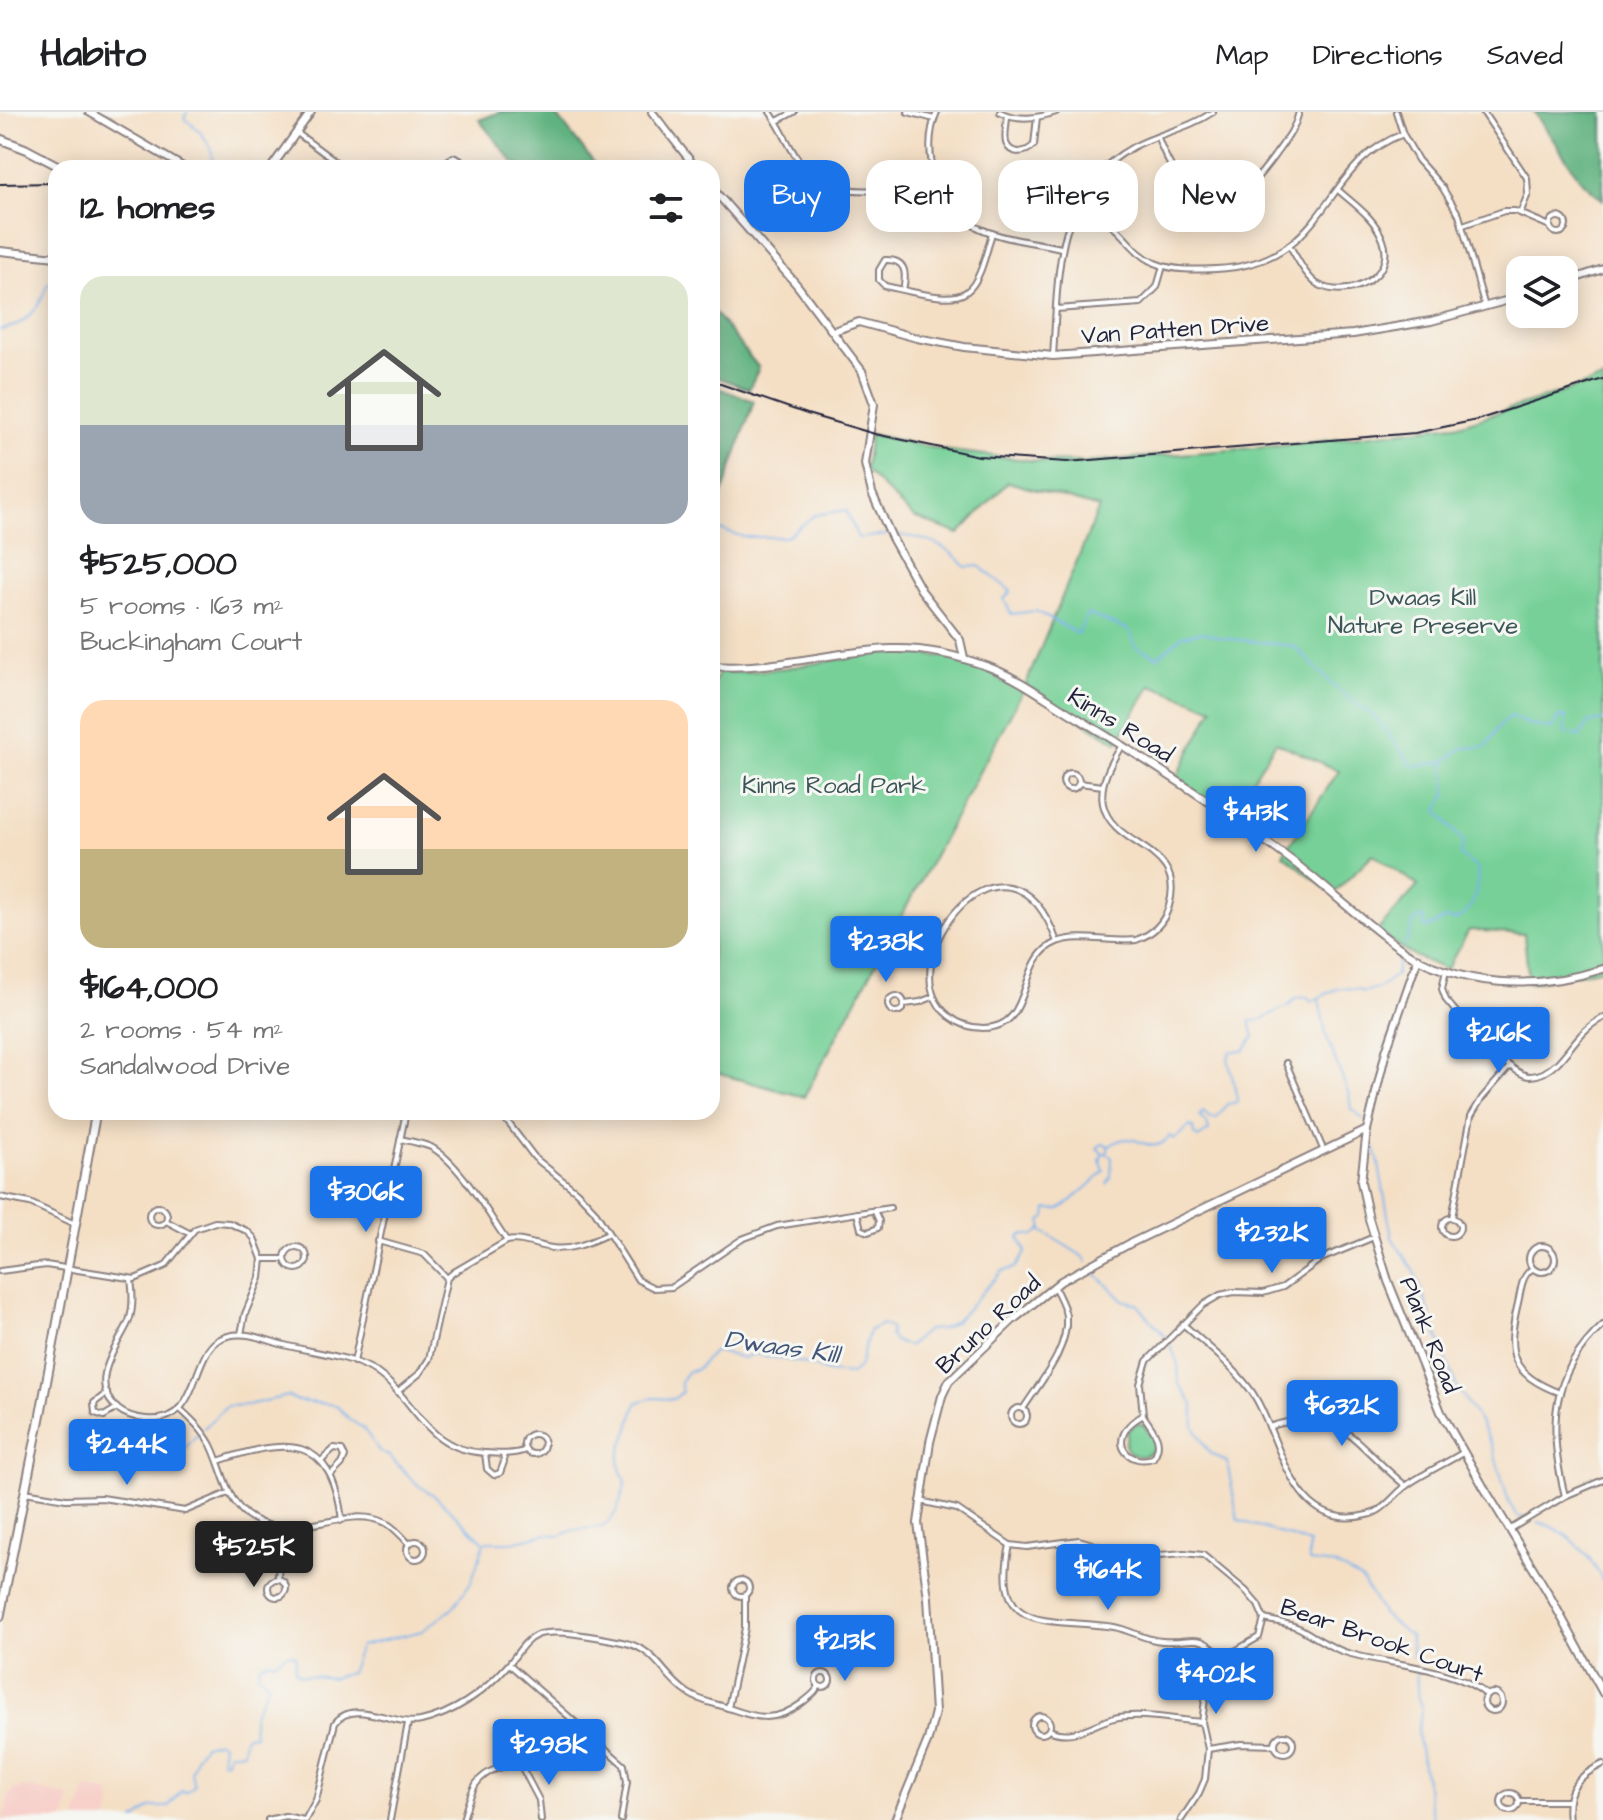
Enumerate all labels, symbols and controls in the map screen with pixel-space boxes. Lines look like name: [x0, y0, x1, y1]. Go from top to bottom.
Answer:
text: Habito: [40, 29, 146, 81]
text: Map: [1216, 36, 1269, 75]
text: Directions: [1313, 36, 1443, 75]
text: Saved: [1487, 36, 1563, 75]
chip: Buy: [744, 160, 850, 232]
chip: Rent: [866, 160, 982, 232]
chip: Filters: [998, 160, 1138, 232]
chip: New: [1154, 160, 1265, 232]
text: 12 homes: [80, 184, 215, 232]
icon: filters: [644, 186, 688, 230]
map controls: [1506, 256, 1578, 328]
button: layers: [1506, 256, 1578, 328]
street label: Van Patten Drive: [1080, 306, 1270, 354]
icon: home: [312, 328, 456, 472]
text: $525,000: [80, 540, 237, 588]
park label: Dwaas Kill Nature Preserve: [1328, 581, 1518, 643]
text: 5 rooms · 163 m²: [80, 588, 283, 624]
text: Buckingham Court: [80, 624, 302, 660]
street label: Kinns Road: [1061, 680, 1180, 772]
icon: home: [312, 752, 456, 896]
park label: Kinns Road Park: [742, 769, 926, 803]
pin: $413K: [1200, 786, 1312, 854]
text: $413K: [1224, 794, 1288, 830]
pin: $238K: [830, 916, 942, 984]
text: $238K: [848, 924, 924, 960]
text: $164,000: [80, 964, 218, 1012]
pin: $216K: [1443, 1007, 1555, 1075]
text: 2 rooms · 54 m²: [80, 1012, 283, 1048]
text: $216K: [1467, 1015, 1531, 1051]
text: Sandalwood Drive: [80, 1048, 290, 1084]
pin: $306K: [310, 1166, 422, 1234]
text: $306K: [328, 1174, 404, 1210]
pin: $232K: [1216, 1207, 1328, 1275]
text: $232K: [1235, 1215, 1309, 1251]
street label: Bruno Road: [929, 1267, 1049, 1382]
street label: Plank Road: [1390, 1272, 1468, 1399]
water label: Dwaas Kill: [722, 1321, 845, 1373]
pin: $632K: [1286, 1380, 1398, 1448]
text: $632K: [1305, 1388, 1379, 1424]
pin: $244K: [71, 1419, 183, 1487]
text: $244K: [87, 1427, 167, 1463]
pin: $525K: [198, 1521, 310, 1589]
text: $525K: [213, 1529, 295, 1565]
pin: $164K: [1052, 1544, 1164, 1612]
text: $164K: [1074, 1552, 1142, 1588]
street label: Bear Brook Court: [1276, 1590, 1488, 1692]
pin: $213K: [789, 1615, 901, 1683]
text: $213K: [814, 1623, 876, 1659]
pin: $402K: [1160, 1648, 1272, 1716]
text: $402K: [1176, 1656, 1256, 1692]
pin: $298K: [493, 1719, 605, 1787]
text: $298K: [511, 1727, 587, 1763]

